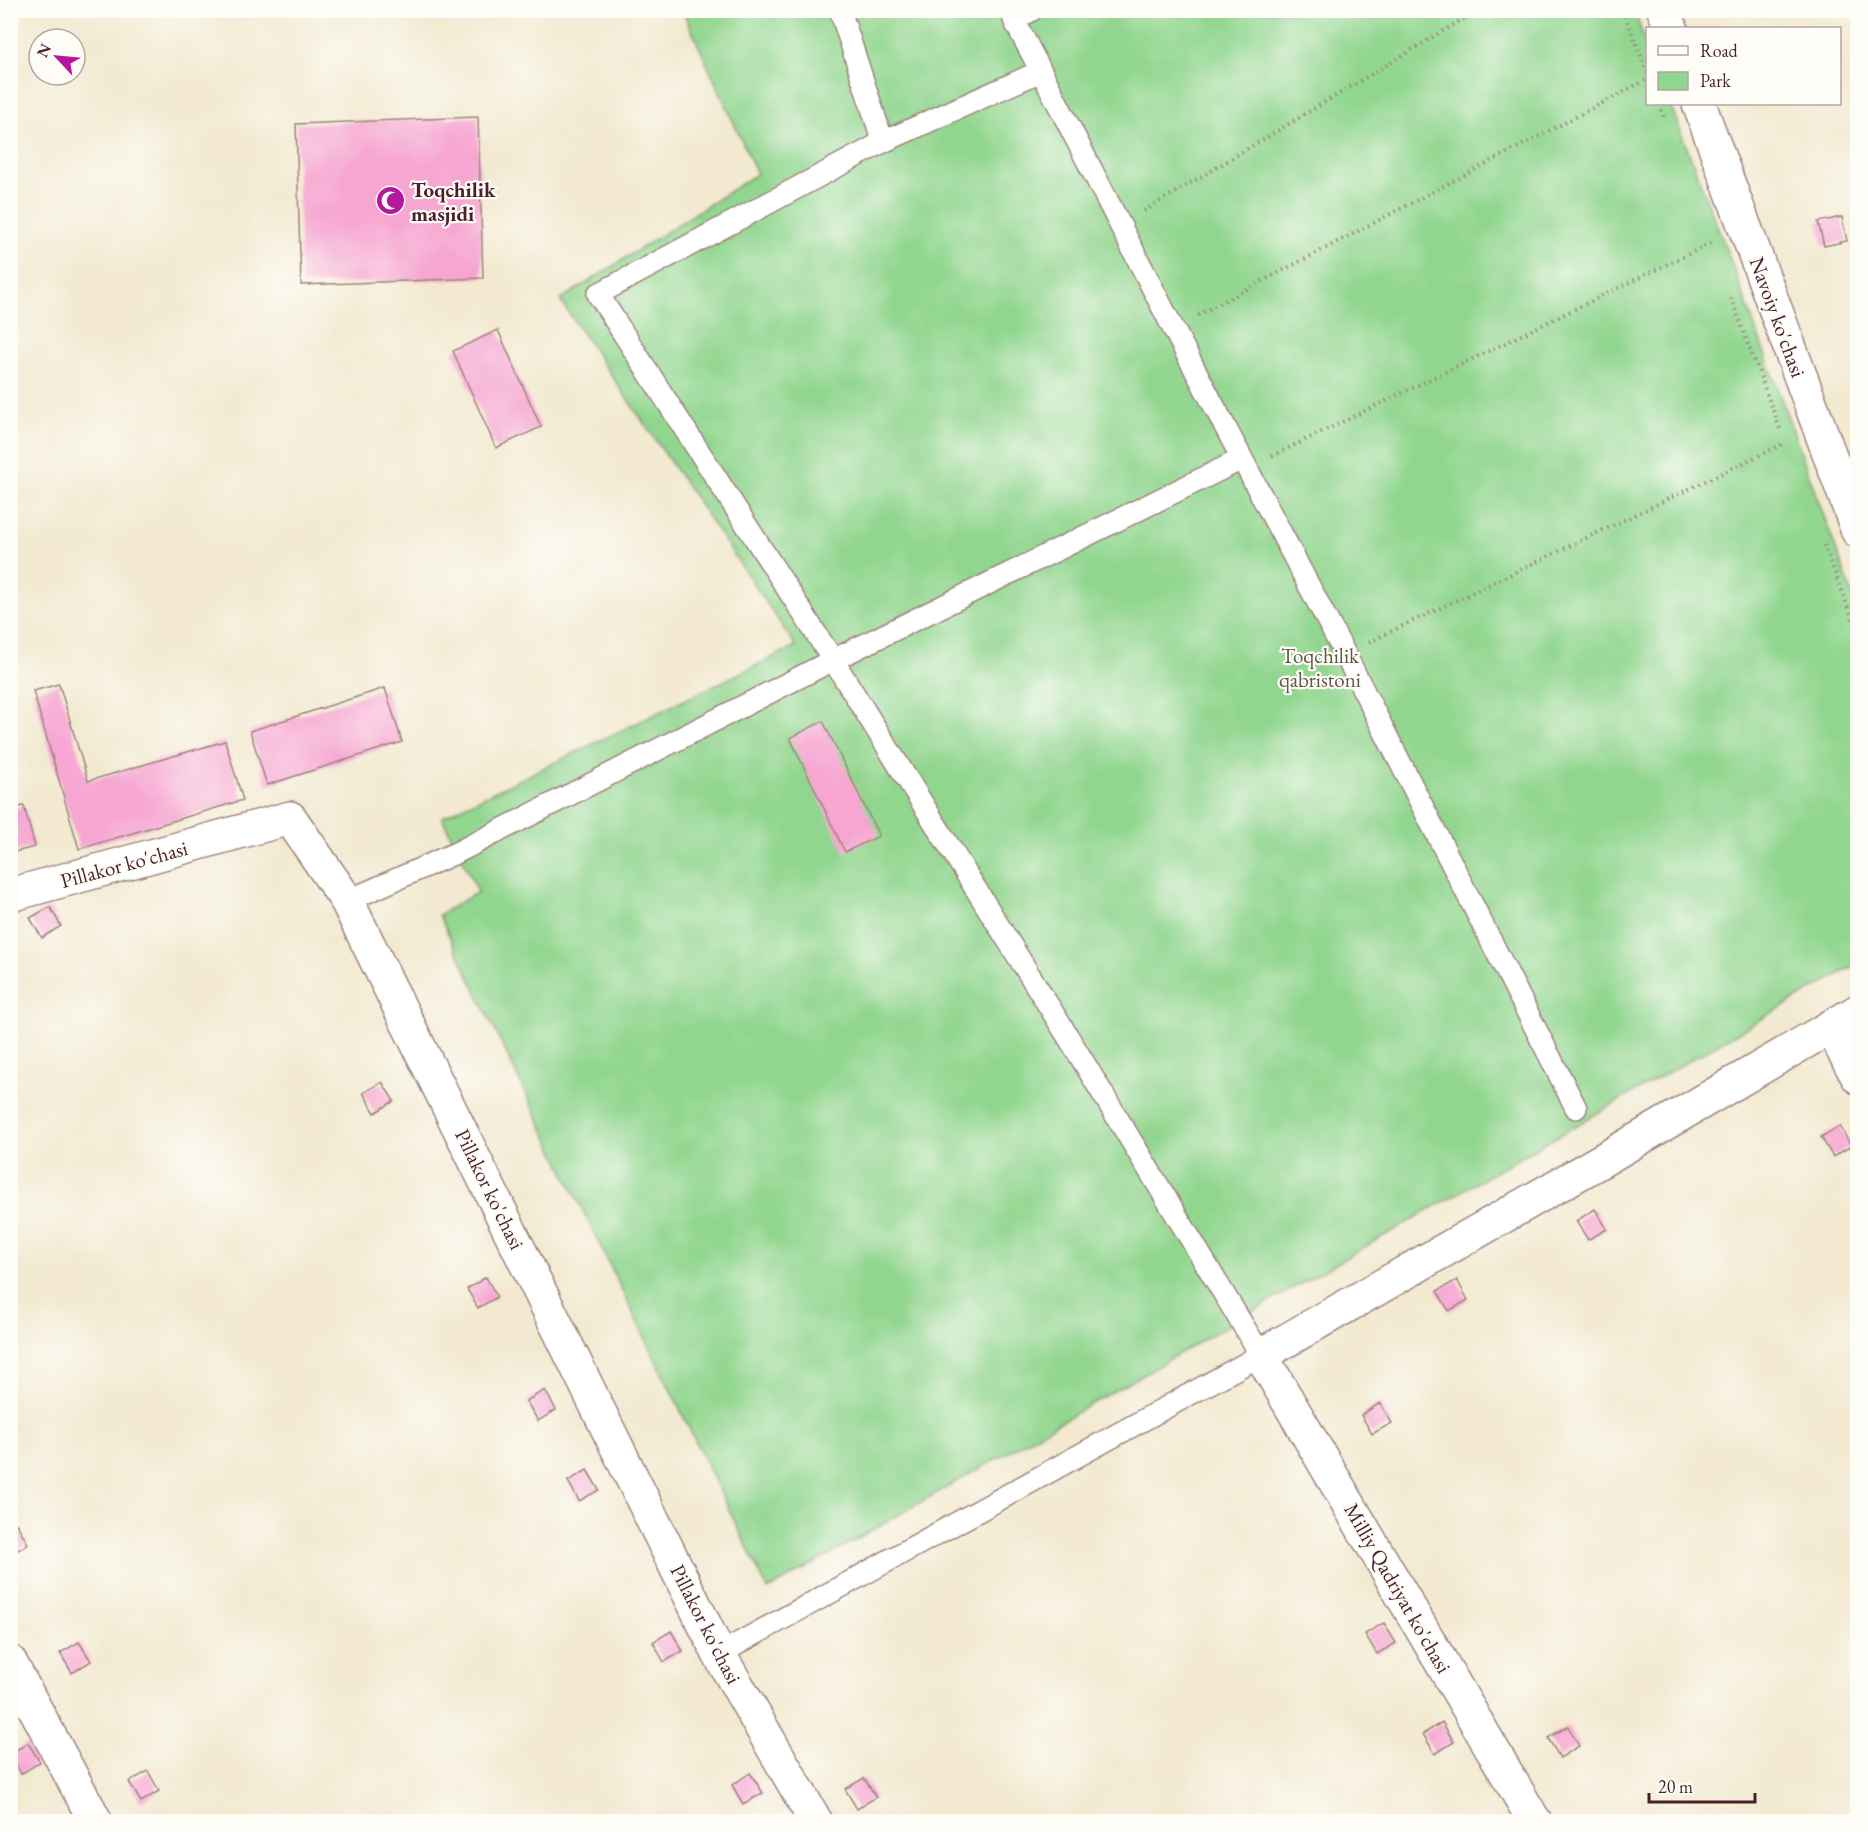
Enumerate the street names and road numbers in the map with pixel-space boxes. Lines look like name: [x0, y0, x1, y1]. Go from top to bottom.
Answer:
street label: Navoiy ko'chasi: [1744, 253, 1812, 381]
street label: Pillakor ko'chasi: [57, 834, 191, 894]
street label: Pillakor ko'chasi: [449, 1124, 531, 1254]
street label: Milliy Qadriyat ko'chasi: [1337, 1498, 1458, 1678]
street label: Pillakor ko'chasi: [664, 1560, 748, 1688]

